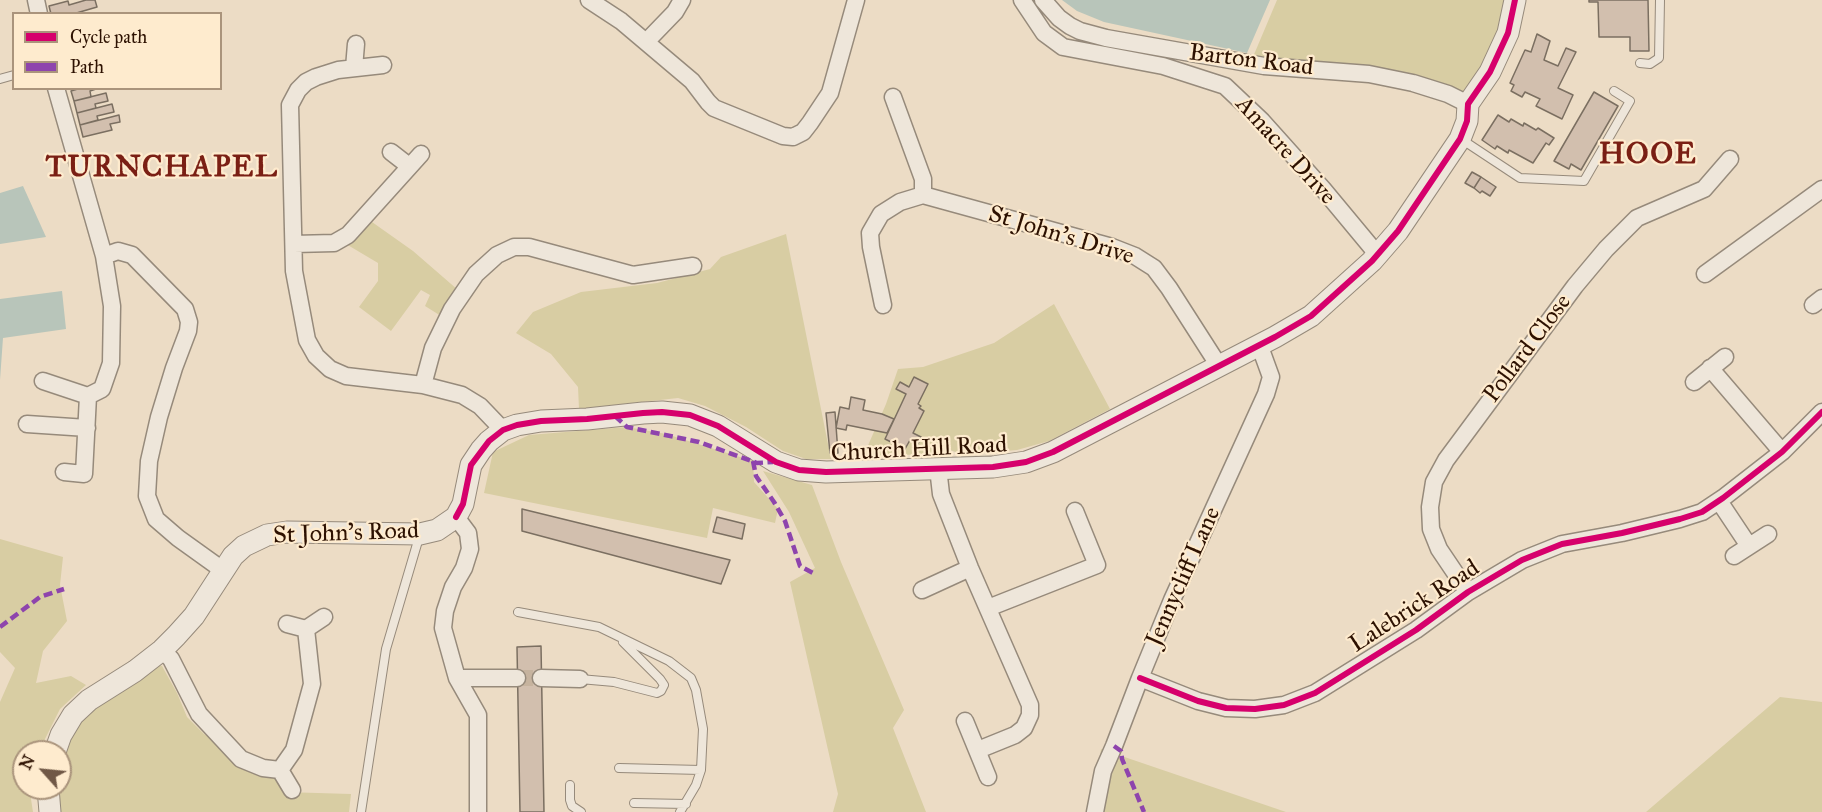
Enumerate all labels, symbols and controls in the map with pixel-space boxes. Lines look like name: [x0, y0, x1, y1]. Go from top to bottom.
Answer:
legend: [12, 12, 222, 90]
text: Cycle path: [70, 26, 147, 48]
street label: Barton Road: [1187, 39, 1315, 83]
text: Path: [70, 56, 104, 78]
street label: Amacre Drive: [1229, 91, 1341, 211]
district label: HOOE: [1599, 138, 1697, 174]
district label: TURNCHAPEL: [46, 151, 278, 187]
street label: St John's Drive: [985, 200, 1137, 272]
street label: Pollard Close: [1478, 289, 1578, 409]
street label: Church Hill Road: [830, 431, 1008, 469]
street label: Jennycliff Lane: [1140, 503, 1228, 651]
street label: St John's Road: [273, 517, 419, 551]
street label: Lalebrick Road: [1345, 554, 1485, 660]
north arrow: [12, 740, 72, 800]
text: N: [16, 752, 39, 773]

